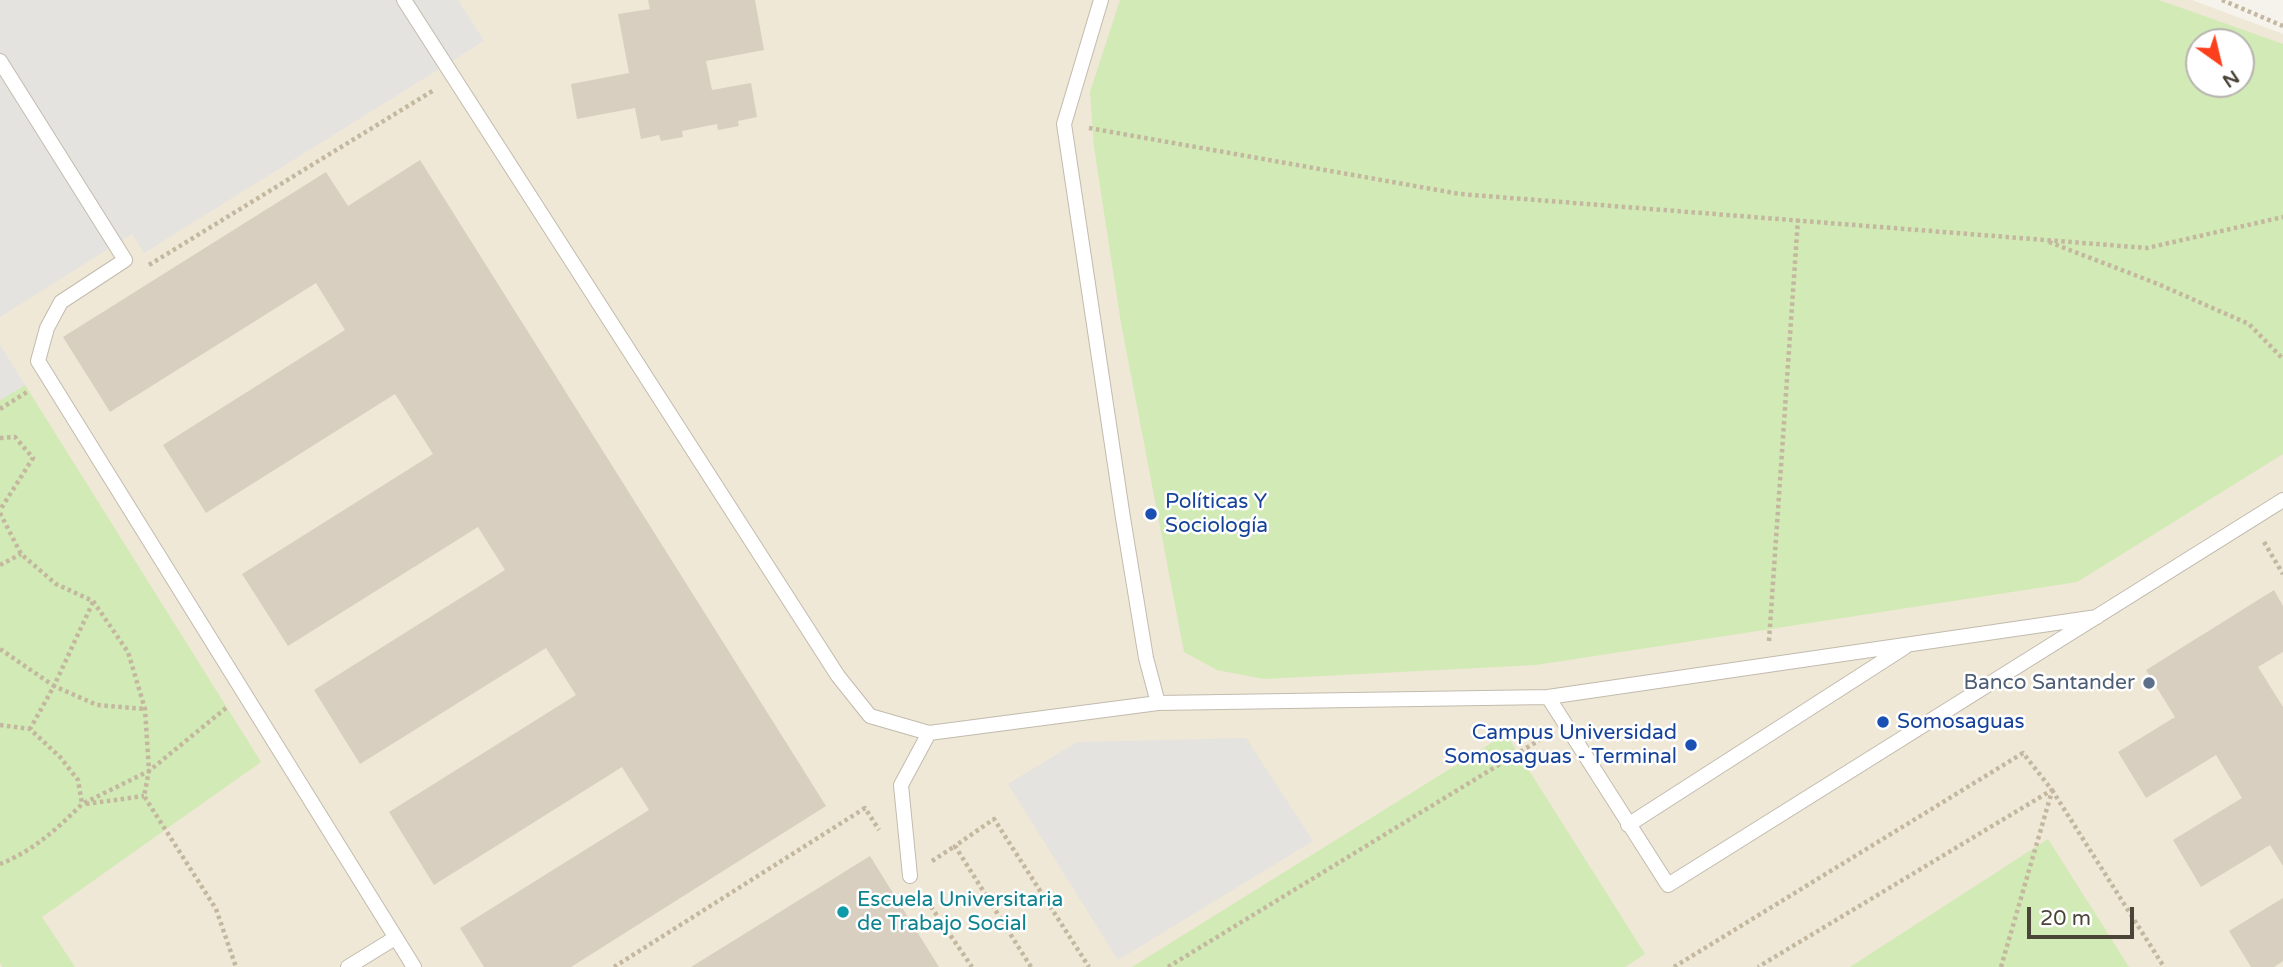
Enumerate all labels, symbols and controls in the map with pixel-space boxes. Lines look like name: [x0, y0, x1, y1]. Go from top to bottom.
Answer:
north arrow: [2185, 28, 2255, 98]
text: N: [2218, 65, 2243, 92]
place label: Políticas Y Sociología: [1165, 489, 1268, 539]
marker: Políticas Y Sociología: [1143, 506, 1159, 522]
place label: Banco Santander: [1963, 670, 2135, 696]
marker: Banco Santander: [2141, 675, 2157, 691]
place label: Somosaguas: [1897, 709, 2025, 735]
marker: Somosaguas: [1875, 714, 1891, 730]
place label: Campus Universidad Somosaguas - Terminal: [1444, 720, 1677, 770]
marker: Campus Universidad Somosaguas - Terminal: [1683, 737, 1699, 753]
place label: Escuela Universitaria de Trabajo Social: [857, 887, 1063, 937]
scale bar: [2031, 894, 2138, 938]
marker: Escuela Universitaria de Trabajo Social: [835, 904, 851, 920]
text: 20 m: [2040, 906, 2091, 931]

